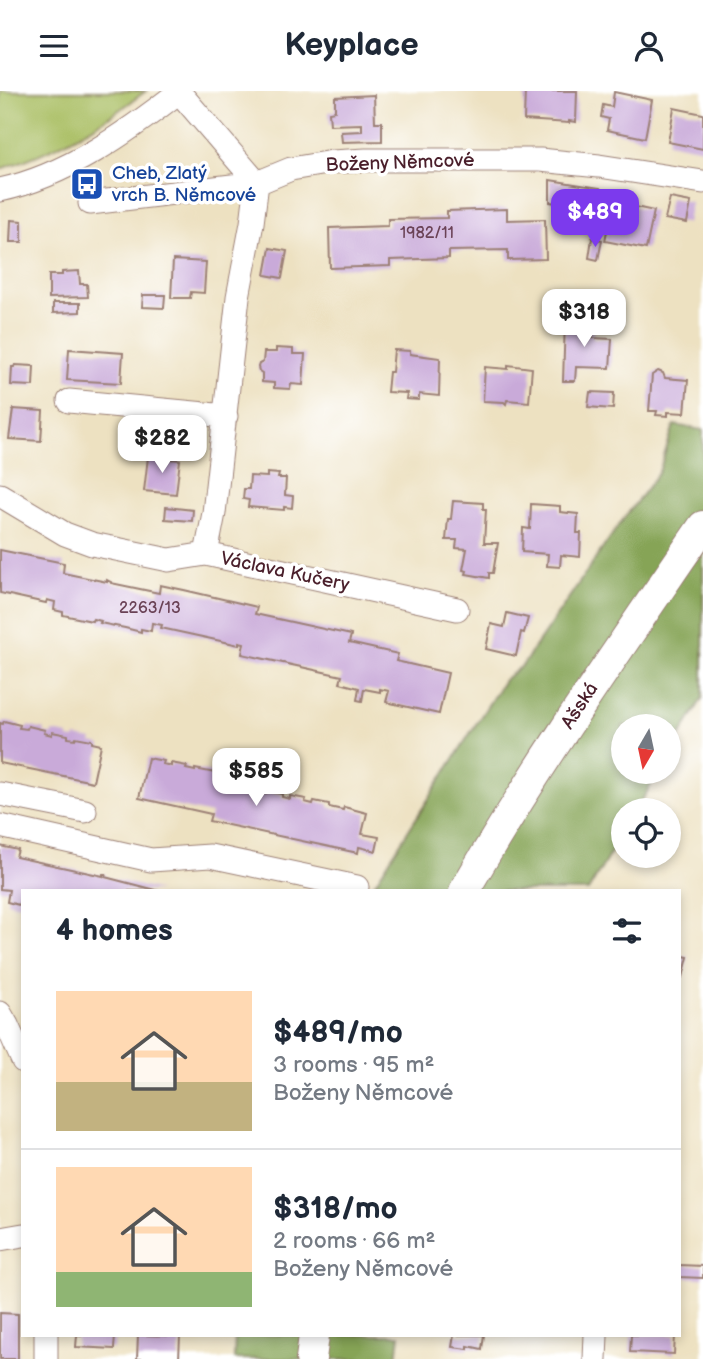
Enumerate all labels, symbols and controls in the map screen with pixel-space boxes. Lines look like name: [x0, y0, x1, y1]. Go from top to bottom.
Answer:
text: Keyplace: [284, 26, 419, 65]
icon: menu: [35, 27, 73, 65]
icon: person: [630, 27, 668, 65]
street label: Boženy Němcové: [325, 149, 475, 177]
place label: Cheb, Zlatý vrch B. Němcové: [111, 162, 256, 207]
bus stop icon: Cheb, Zlatý vrch B. Němcové: [68, 165, 106, 203]
pin: $489: [554, 190, 636, 249]
text: $489: [567, 198, 623, 226]
house number: 1982/11: [400, 224, 454, 243]
pin: $318: [543, 289, 625, 349]
text: $318: [558, 298, 610, 326]
pin: $282: [121, 415, 203, 475]
text: $282: [134, 424, 190, 452]
street label: Václava Kučery: [218, 547, 352, 597]
house number: 2263/13: [119, 599, 181, 618]
street label: Ašská: [557, 679, 603, 733]
north arrow: [611, 714, 681, 784]
map controls: [611, 714, 681, 868]
pin: $585: [215, 749, 297, 808]
text: $585: [228, 757, 284, 785]
button: locate: [611, 798, 681, 868]
icon: filters: [608, 912, 646, 950]
text: 4 homes: [56, 913, 173, 949]
text: $489/mo: [273, 1015, 403, 1051]
icon: home: [112, 1019, 196, 1103]
text: 3 rooms · 95 m²: [273, 1051, 434, 1079]
text: Boženy Němcové: [273, 1079, 453, 1107]
text: $318/mo: [273, 1191, 398, 1227]
icon: home: [112, 1195, 196, 1279]
text: 2 rooms · 66 m²: [273, 1227, 435, 1255]
text: Boženy Němcové: [273, 1255, 453, 1283]

